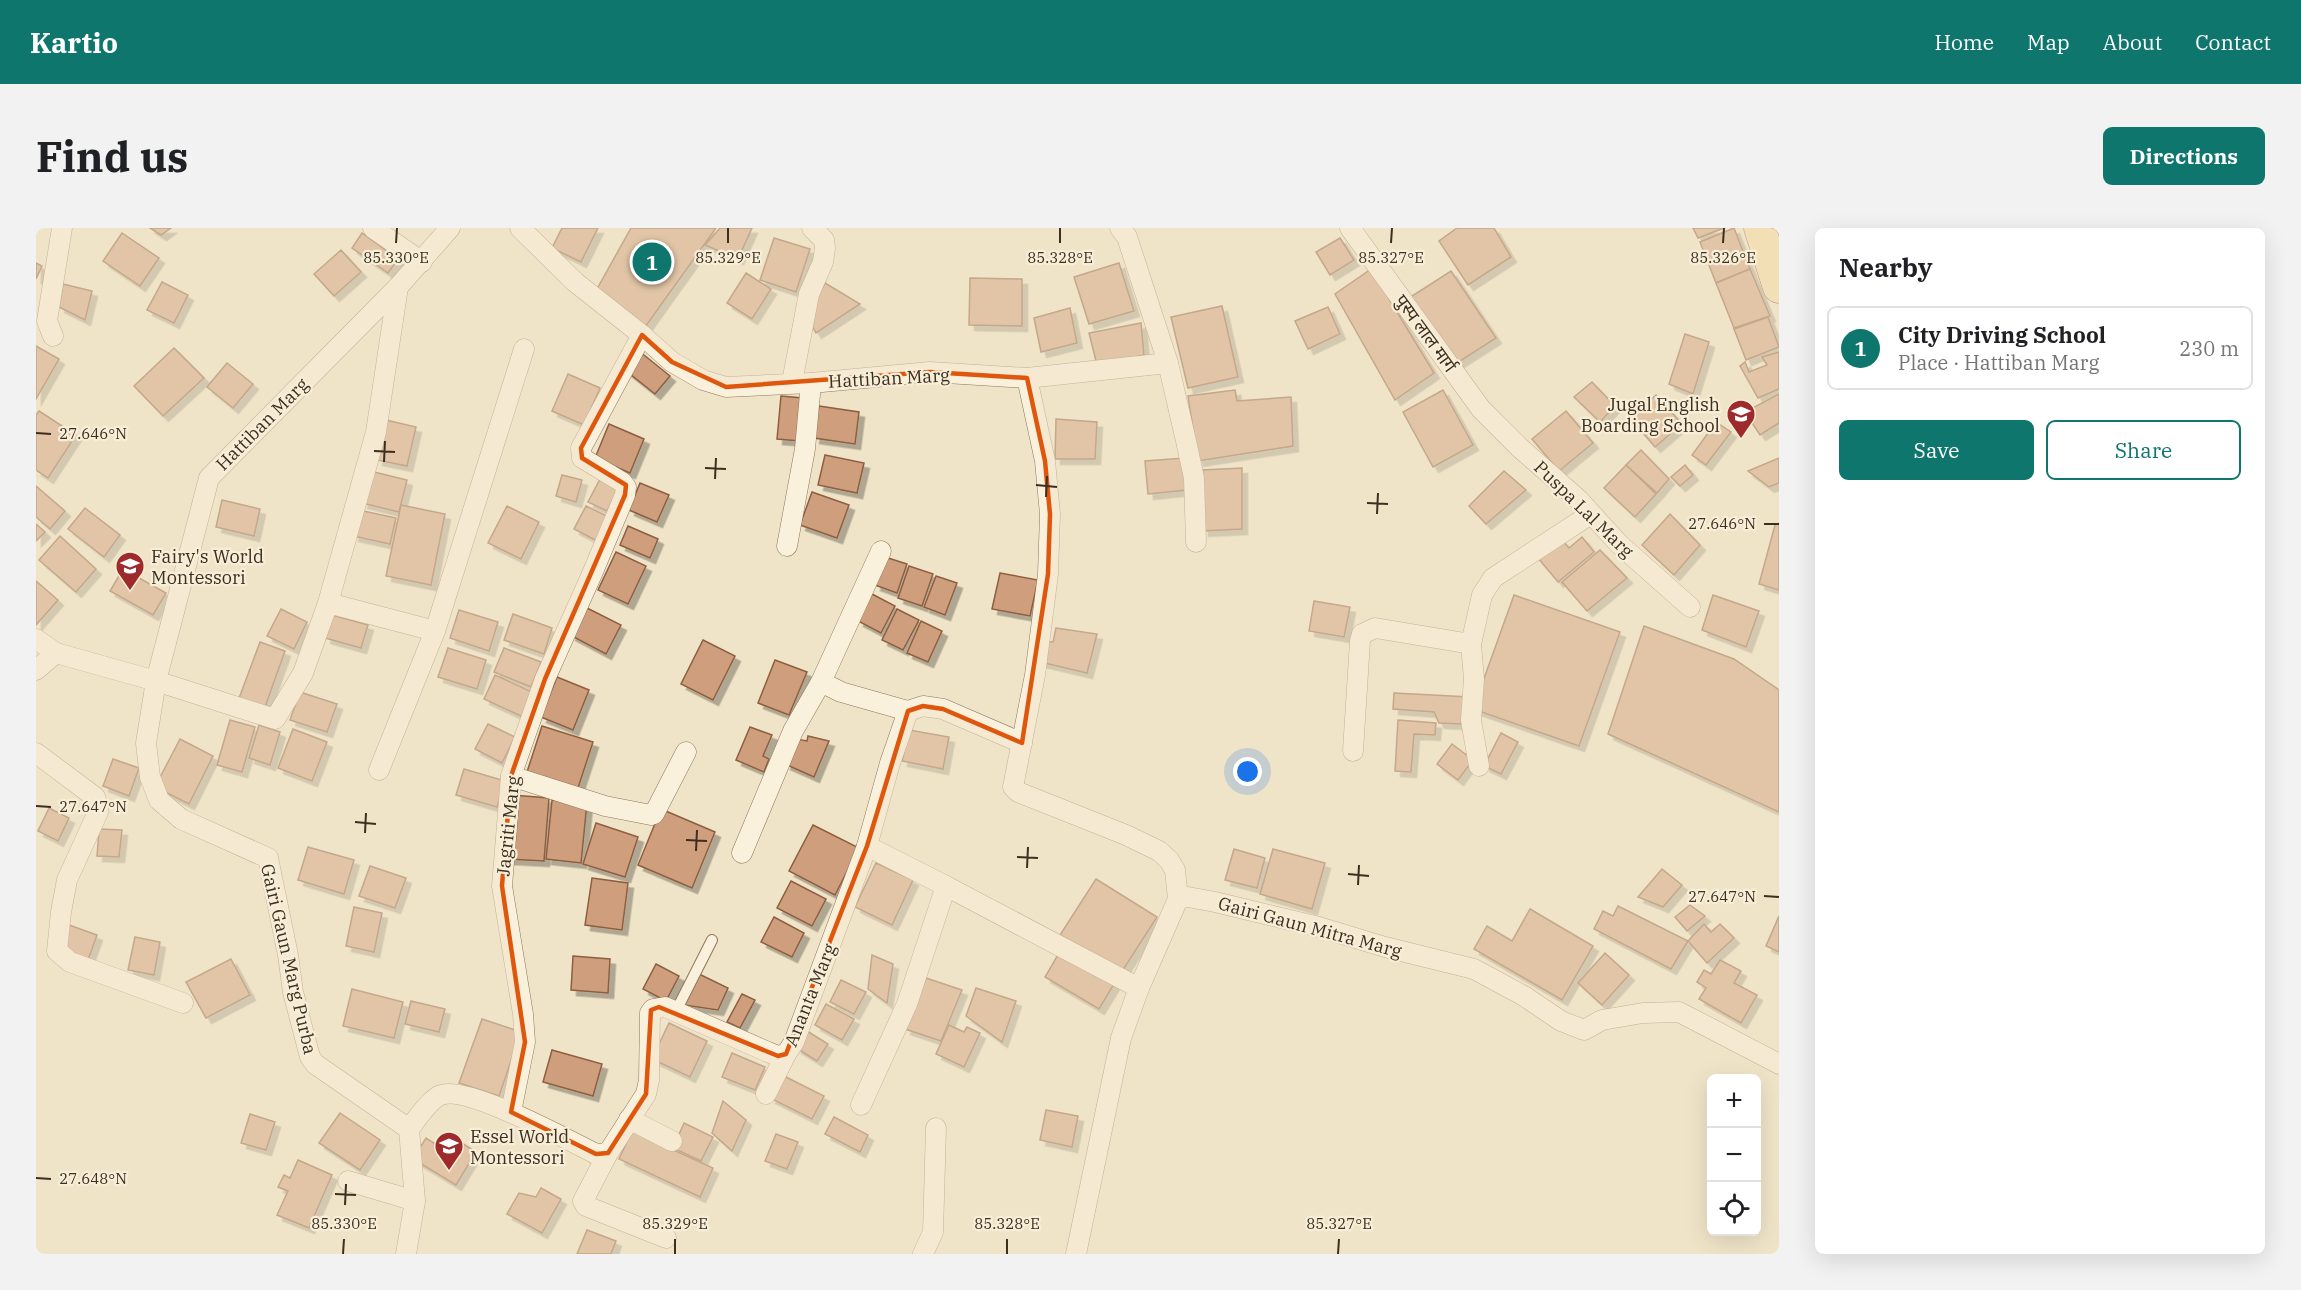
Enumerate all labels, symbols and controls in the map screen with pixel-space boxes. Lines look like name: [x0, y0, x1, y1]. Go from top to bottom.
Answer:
text: Kartio: [30, 24, 118, 61]
text: Home: [1934, 28, 1994, 56]
text: Map: [2027, 28, 2070, 56]
text: About: [2103, 28, 2162, 56]
text: Contact: [2195, 28, 2271, 56]
button: Directions: [2103, 127, 2265, 185]
text: Find us: [36, 129, 188, 184]
pin: 1: [632, 240, 672, 285]
text: 85.330°E: [363, 248, 429, 267]
text: 85.329°E: [695, 248, 761, 267]
text: 85.328°E: [1027, 248, 1093, 267]
text: 85.327°E: [1358, 248, 1424, 267]
text: 85.326°E: [1690, 248, 1756, 267]
text: Nearby: [1839, 250, 1933, 284]
street label: पुस्प लाल मार्ग: [1389, 290, 1462, 378]
text: City Driving School: [1898, 320, 2106, 349]
text: 1: [1855, 335, 1867, 362]
text: 230 m: [2179, 335, 2239, 362]
text: Place · Hattiban Marg: [1898, 349, 2099, 376]
street label: Hattiban Marg: [828, 363, 951, 393]
street label: Hattiban Marg: [211, 373, 313, 475]
place label: Jugal English Boarding School: [1581, 393, 1720, 437]
school or university icon: Jugal English Boarding School: [1725, 398, 1757, 440]
button: Save: [1839, 420, 2034, 480]
button: Share: [2046, 420, 2241, 480]
text: 27.646°N: [59, 424, 127, 443]
street label: Puspa Lal Marg: [1529, 456, 1639, 562]
text: 27.646°N: [1688, 514, 1756, 533]
place label: Fairy's World Montessori: [151, 545, 264, 589]
school or university icon: Fairy's World Montessori: [114, 550, 146, 592]
your location: [1233, 757, 1262, 786]
street label: Jagriti Marg: [491, 774, 525, 877]
text: 27.647°N: [59, 797, 127, 816]
street label: Gairi Gaun Marg Purba: [256, 862, 322, 1057]
text: 27.647°N: [1688, 887, 1756, 906]
street label: Gairi Gaun Mitra Marg: [1216, 891, 1405, 963]
street label: Ananta Marg: [779, 940, 841, 1050]
map controls: [1707, 1074, 1761, 1236]
button: +: [1707, 1074, 1761, 1128]
place label: Essel World Montessori: [470, 1125, 569, 1169]
button: −: [1707, 1128, 1761, 1182]
school or university icon: Essel World Montessori: [433, 1130, 465, 1172]
text: 27.648°N: [59, 1169, 127, 1188]
button: locate: [1707, 1182, 1761, 1236]
text: 85.330°E: [311, 1214, 377, 1233]
text: 85.329°E: [642, 1214, 708, 1233]
text: 85.328°E: [974, 1214, 1040, 1233]
text: 85.327°E: [1306, 1214, 1372, 1233]

